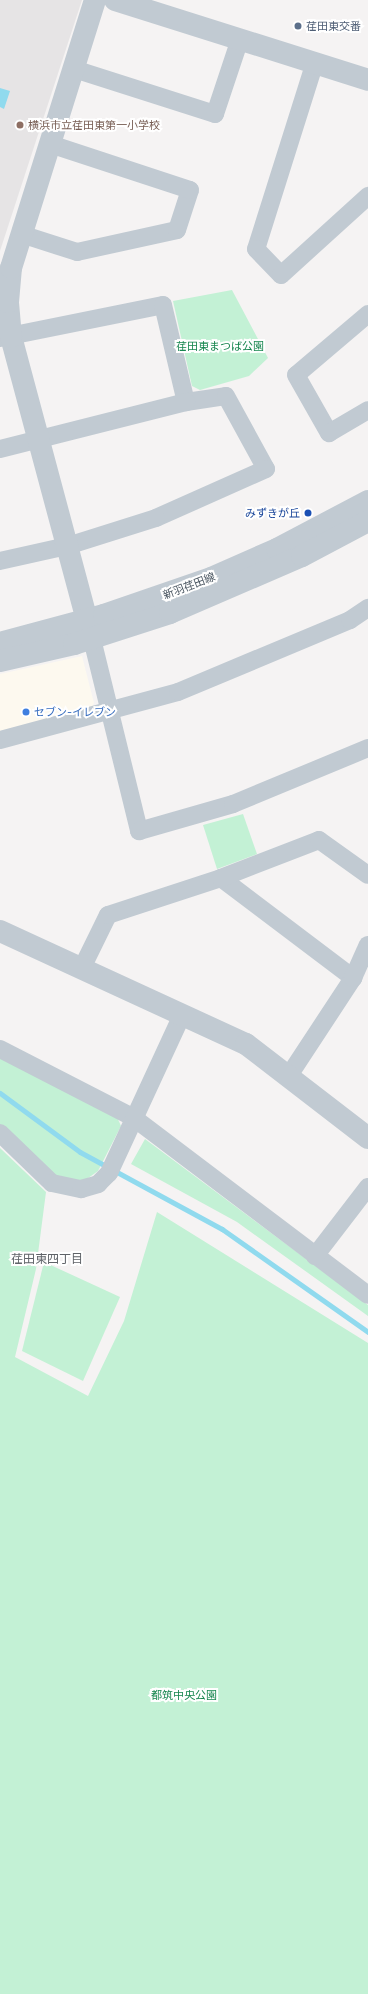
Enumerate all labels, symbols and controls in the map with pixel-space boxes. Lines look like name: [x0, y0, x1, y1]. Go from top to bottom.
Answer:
place label: 荏田東交番: [306, 19, 361, 33]
marker: 荏田東交番: [293, 21, 303, 31]
place label: 横浜市立荏田東第一小学校: [28, 118, 160, 132]
marker: 横浜市立荏田東第一小学校: [15, 120, 25, 130]
park label: 荏田東まつば公園: [176, 339, 264, 353]
place label: みずきが丘: [245, 506, 300, 520]
marker: みずきが丘: [303, 508, 313, 518]
street label: 新羽荏田線: [161, 570, 217, 602]
place label: セブン-イレブン: [34, 705, 116, 719]
marker: セブン-イレブン: [21, 707, 31, 717]
district label: 荏田東四丁目: [11, 1252, 83, 1266]
park label: 都筑中央公園: [151, 1688, 217, 1702]

